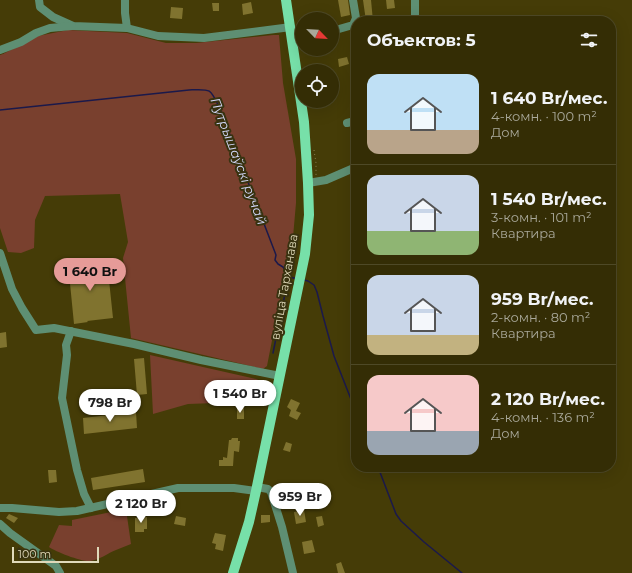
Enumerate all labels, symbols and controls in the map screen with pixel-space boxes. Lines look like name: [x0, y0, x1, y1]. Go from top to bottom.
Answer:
north arrow: [295, 12, 339, 56]
map controls: [295, 12, 339, 108]
icon: filters: [578, 29, 600, 51]
text: Объектов: 5: [367, 30, 476, 50]
button: locate: [295, 64, 339, 108]
text: 1 640 Br/мес.: [491, 88, 607, 108]
icon: home: [399, 90, 447, 138]
water label: Путрышаўскі ручай: [207, 95, 271, 227]
text: 4-комн. · 100 m²: [491, 108, 597, 124]
text: Дом: [491, 124, 520, 140]
text: 1 540 Br/мес.: [491, 189, 607, 209]
icon: home: [399, 191, 447, 239]
text: 3-комн. · 101 m²: [491, 209, 592, 225]
text: Квартира: [491, 225, 556, 241]
street label: вуліца Тарханава: [267, 233, 301, 341]
pin: 1 640 Br: [49, 258, 131, 292]
text: 1 640 Br: [63, 263, 117, 279]
text: 959 Br/мес.: [491, 289, 594, 309]
icon: home: [399, 291, 447, 339]
text: 2-комн. · 80 m²: [491, 309, 590, 325]
text: Квартира: [491, 325, 556, 341]
pin: 1 540 Br: [199, 380, 281, 414]
text: 1 540 Br: [213, 385, 267, 401]
pin: 798 Br: [77, 389, 143, 423]
text: 2 120 Br/мес.: [491, 389, 605, 409]
icon: home: [399, 391, 447, 439]
text: 798 Br: [88, 394, 132, 410]
text: 4-комн. · 136 m²: [491, 409, 595, 425]
text: Дом: [491, 425, 520, 441]
pin: 959 Br: [267, 483, 333, 517]
text: 959 Br: [278, 488, 322, 504]
pin: 2 120 Br: [100, 490, 182, 524]
text: 2 120 Br: [115, 495, 167, 511]
scale bar: [12, 545, 99, 564]
text: 100 m: [18, 547, 51, 561]

